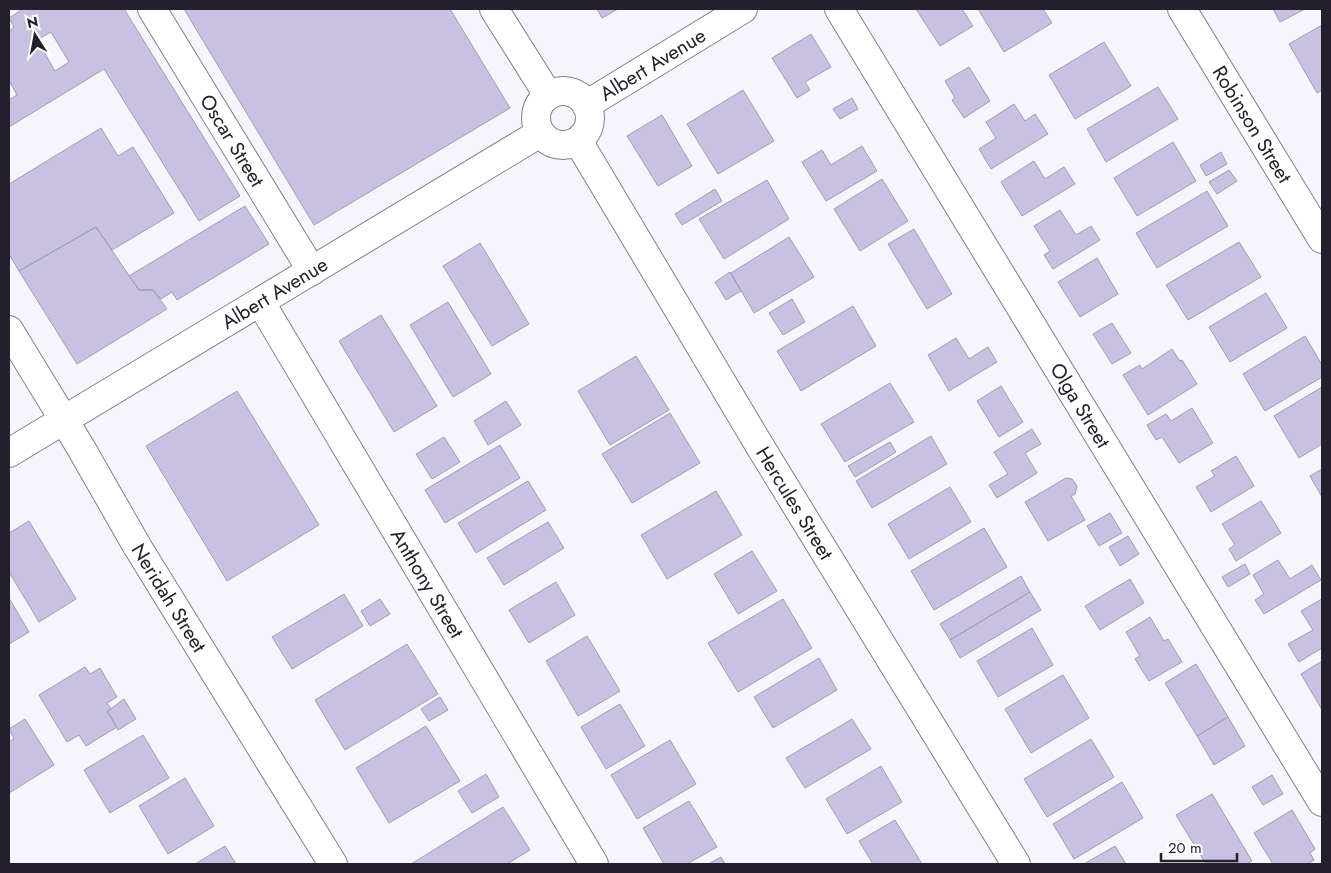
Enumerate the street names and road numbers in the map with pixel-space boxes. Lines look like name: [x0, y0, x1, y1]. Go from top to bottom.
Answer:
street label: Albert Avenue: [594, 21, 711, 108]
street label: Robinson Street: [1205, 60, 1299, 189]
street label: Oscar Street: [193, 89, 272, 192]
street label: Albert Avenue: [216, 250, 333, 336]
street label: Olga Street: [1043, 357, 1118, 454]
street label: Hercules Street: [749, 441, 841, 565]
street label: Anthony Street: [384, 523, 471, 644]
street label: Neridah Street: [124, 538, 214, 658]

